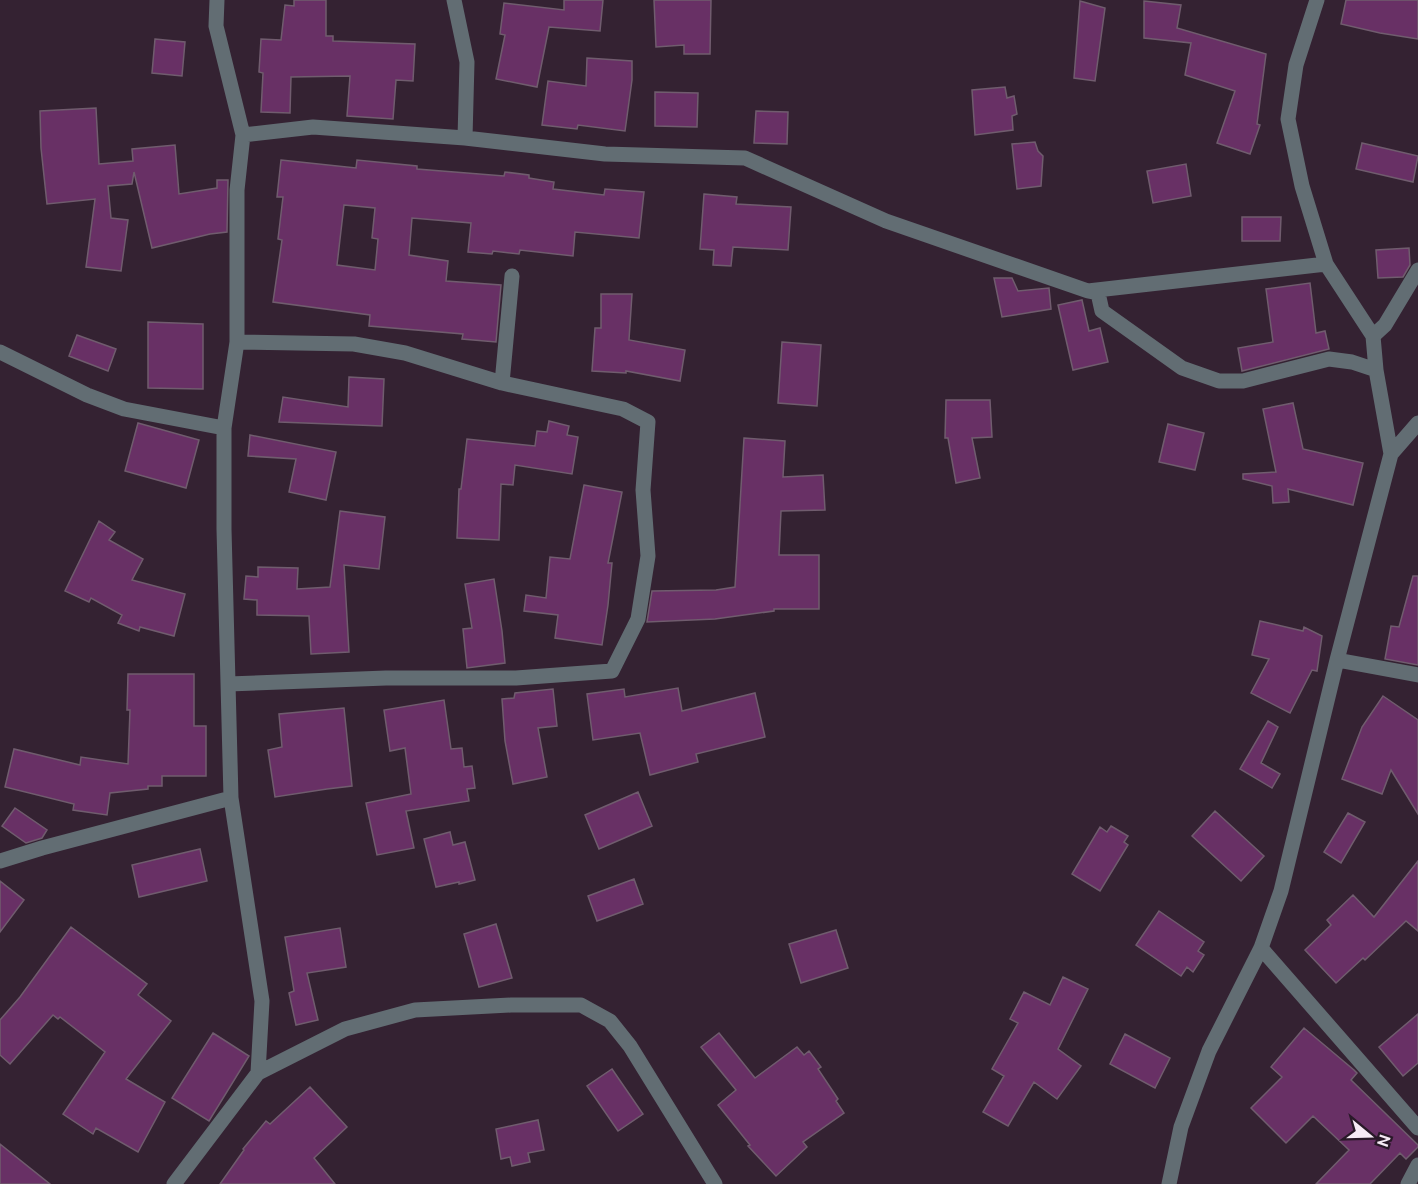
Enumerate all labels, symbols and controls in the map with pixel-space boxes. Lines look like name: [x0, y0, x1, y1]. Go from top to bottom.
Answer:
north arrow: [1340, 1106, 1400, 1166]
text: N: [1374, 1132, 1395, 1149]

